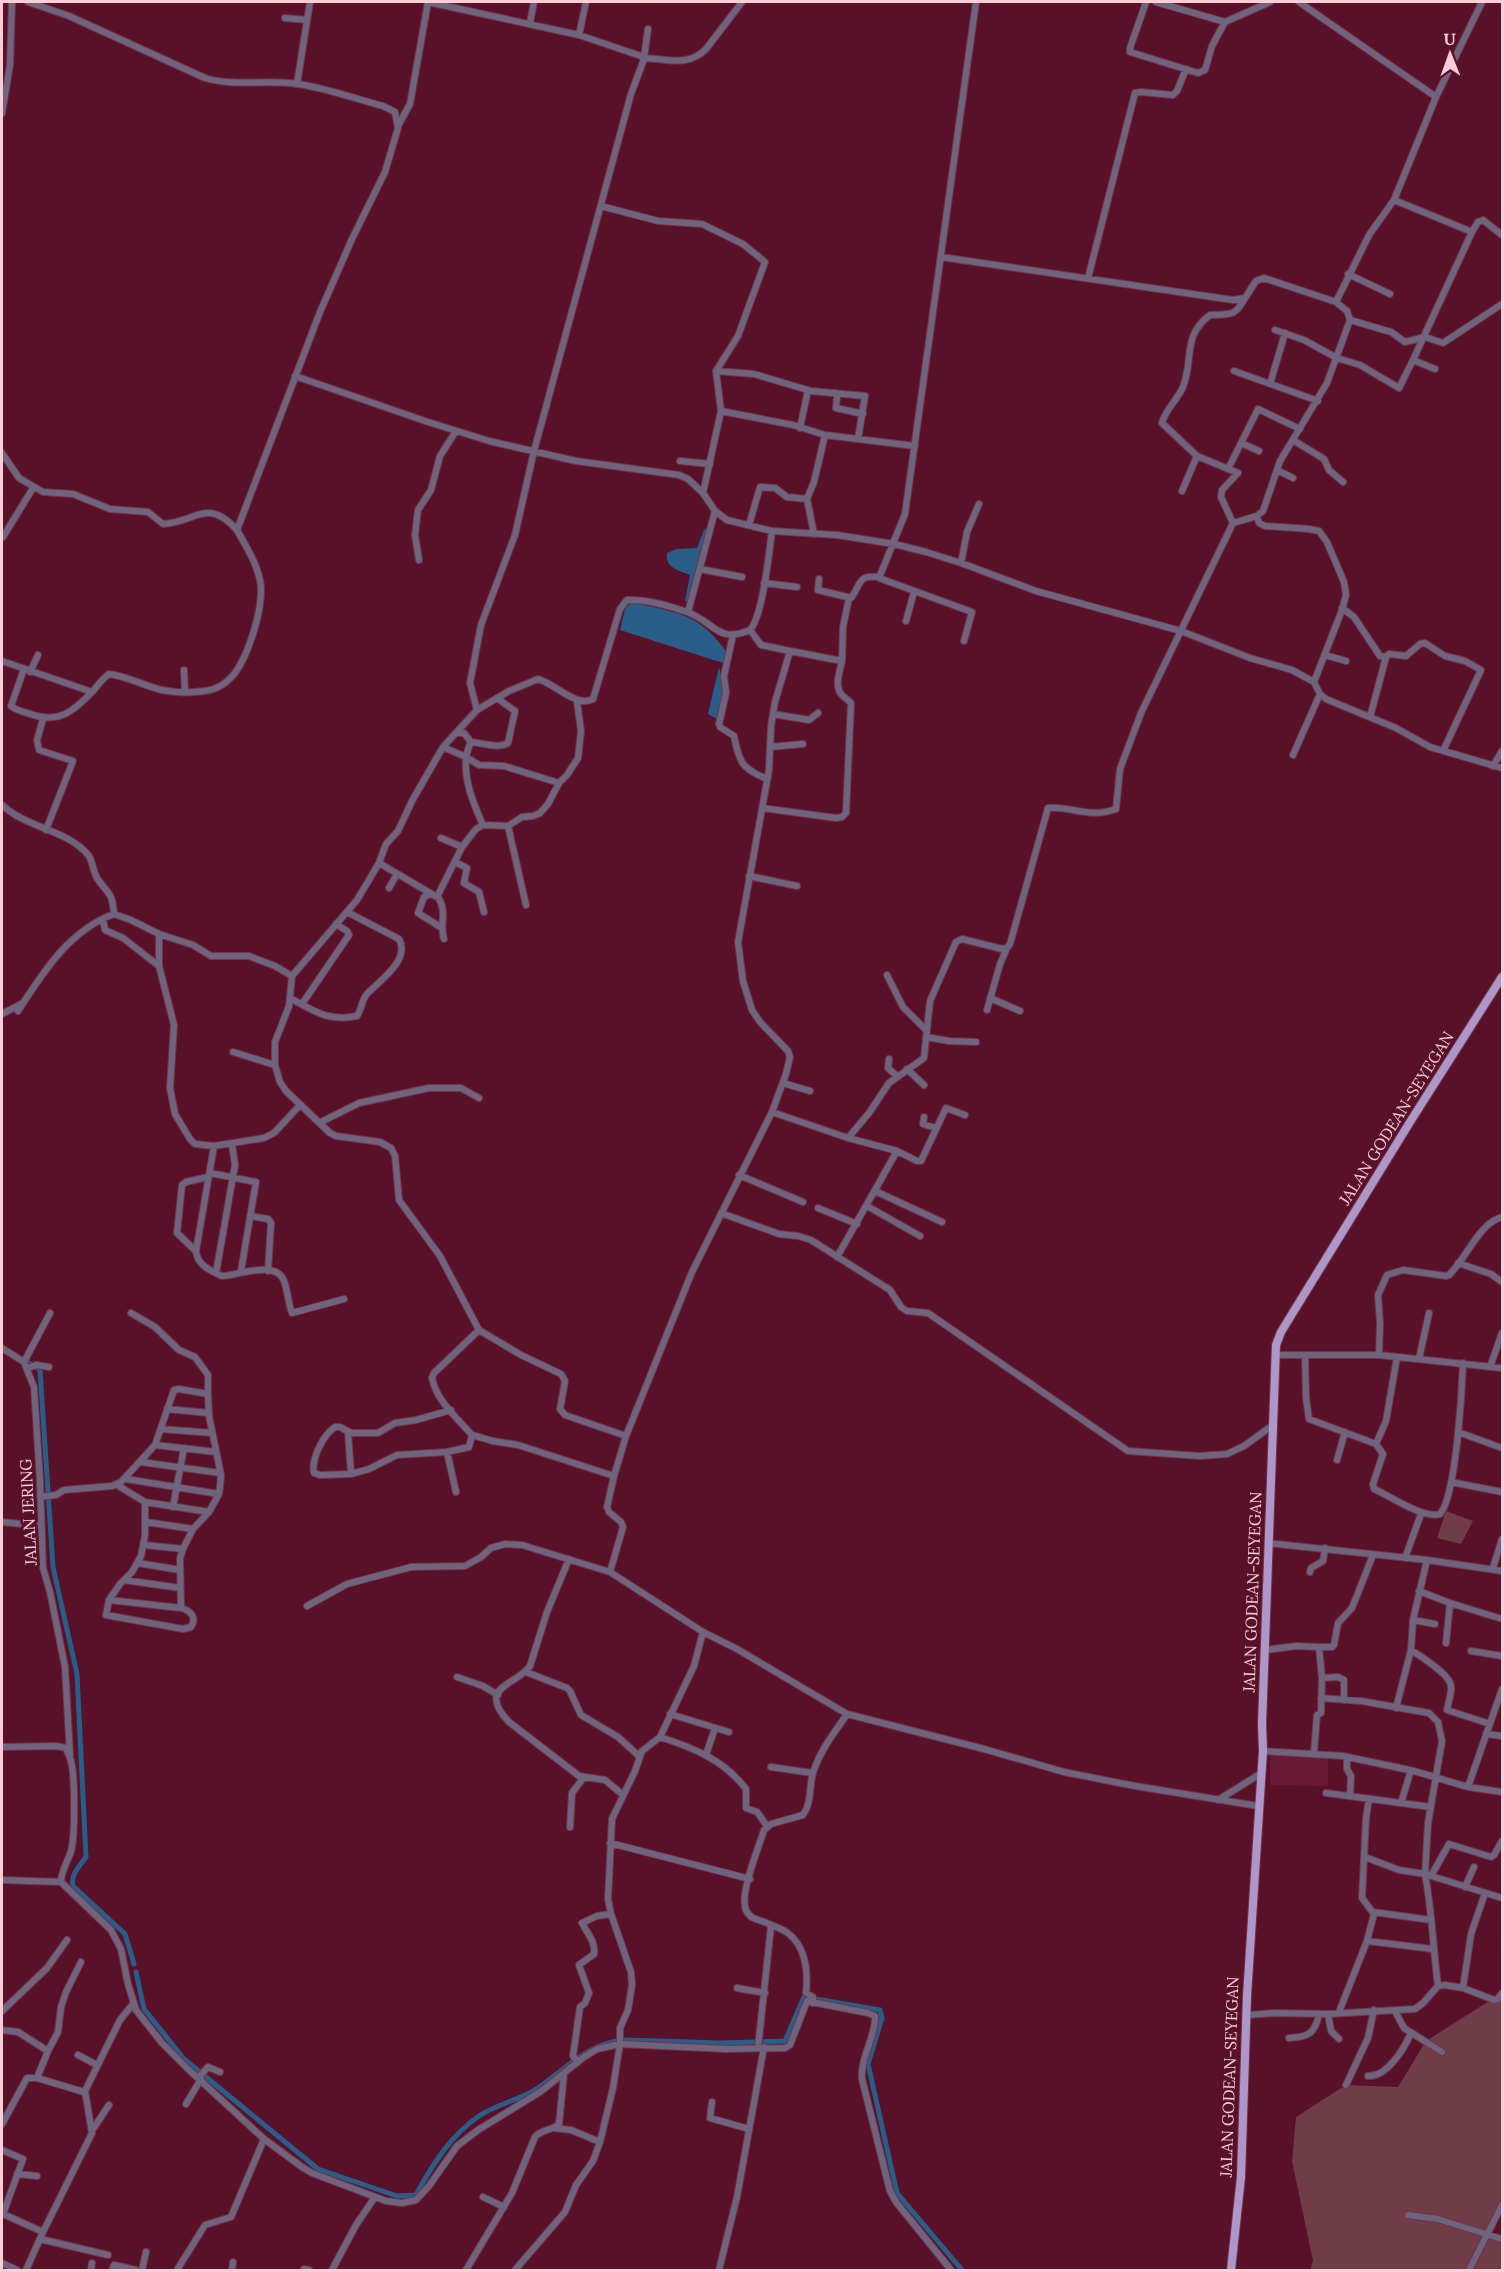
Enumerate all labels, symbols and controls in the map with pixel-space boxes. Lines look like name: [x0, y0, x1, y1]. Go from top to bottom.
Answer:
north arrow: [1420, 24, 1480, 84]
text: U: [1443, 29, 1456, 49]
street label: JALAN GODEAN-SEYEGAN: [1334, 1028, 1458, 1209]
street label: JALAN JERING: [15, 1458, 41, 1567]
street label: JALAN GODEAN-SEYEGAN: [1238, 1491, 1265, 1694]
street label: JALAN GODEAN-SEYEGAN: [1215, 1976, 1242, 2179]

